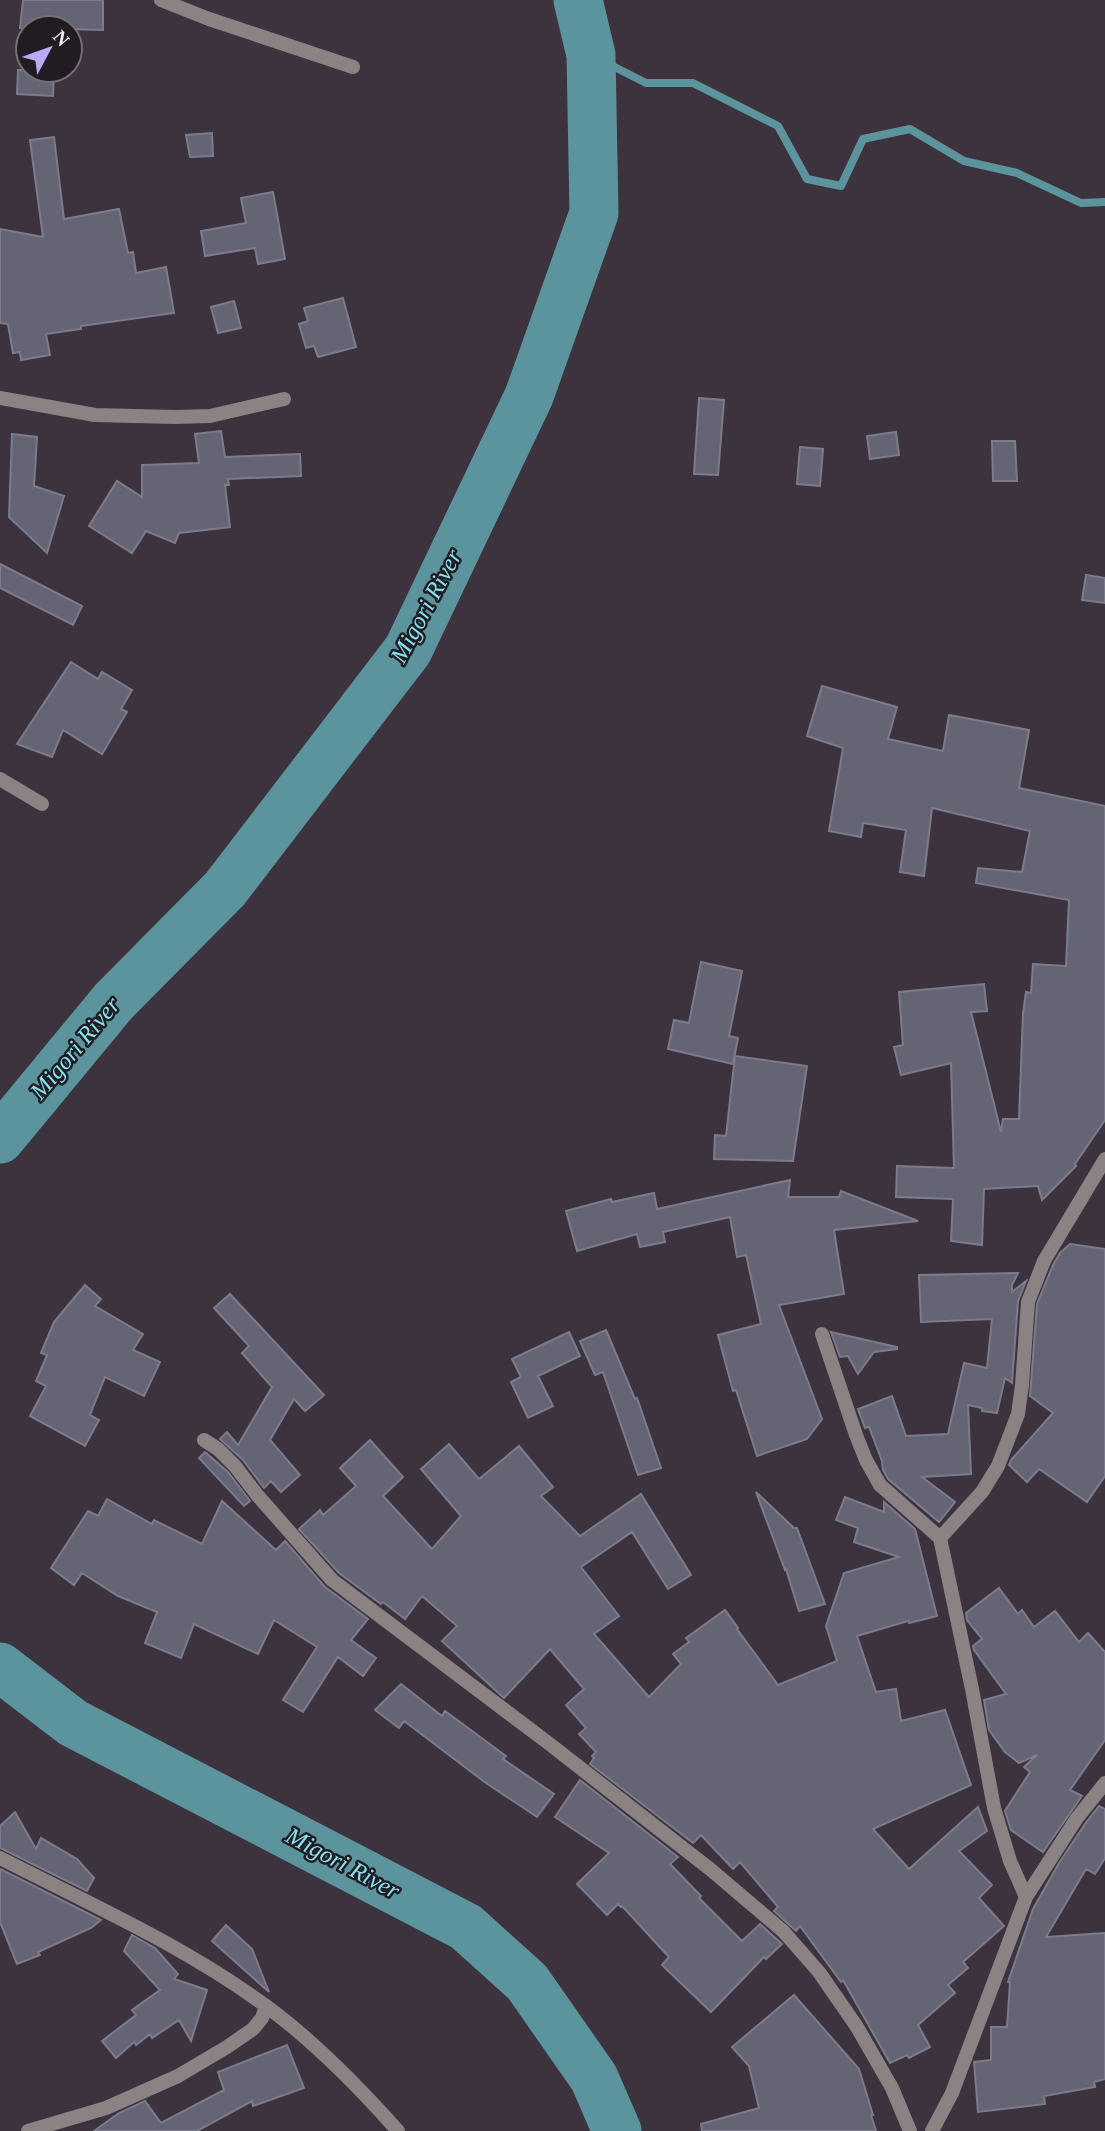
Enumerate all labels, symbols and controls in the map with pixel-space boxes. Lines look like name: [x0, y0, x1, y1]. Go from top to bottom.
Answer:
north arrow: [14, 14, 84, 84]
text: N: [49, 26, 74, 50]
water label: Migori River: [385, 544, 467, 668]
water label: Migori River: [24, 991, 125, 1105]
water label: Migori River: [281, 1822, 405, 1904]

